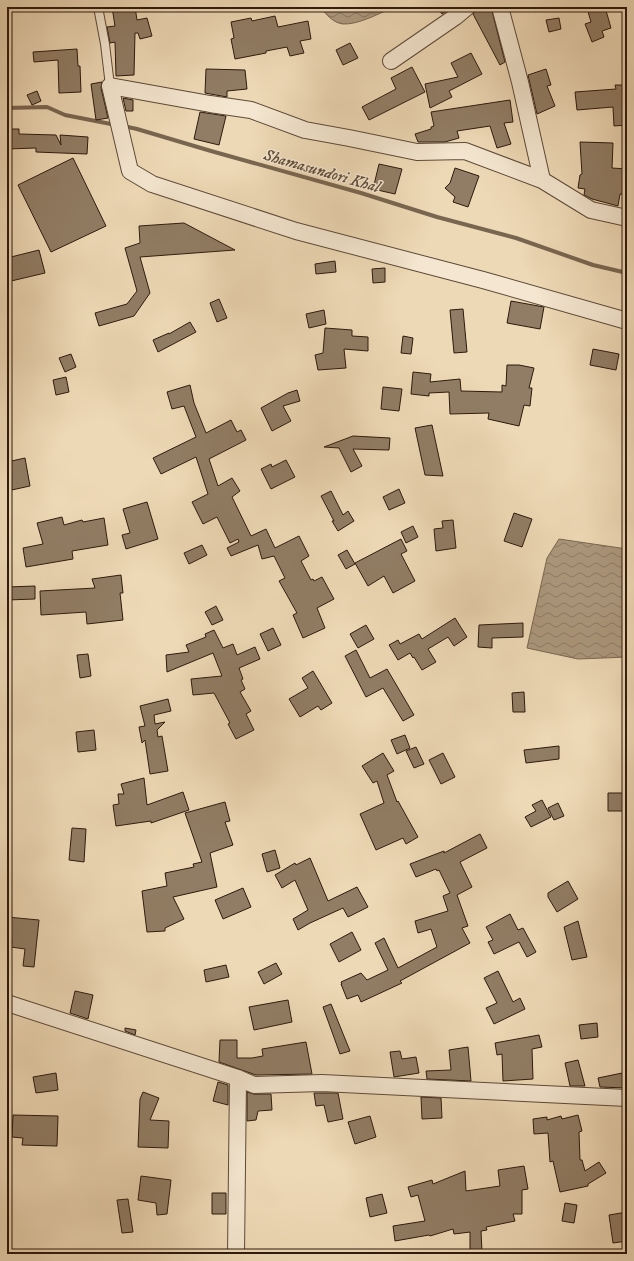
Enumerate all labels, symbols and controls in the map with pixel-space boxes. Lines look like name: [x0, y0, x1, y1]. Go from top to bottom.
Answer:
water label: Shamasundori Khal: [260, 145, 384, 198]

